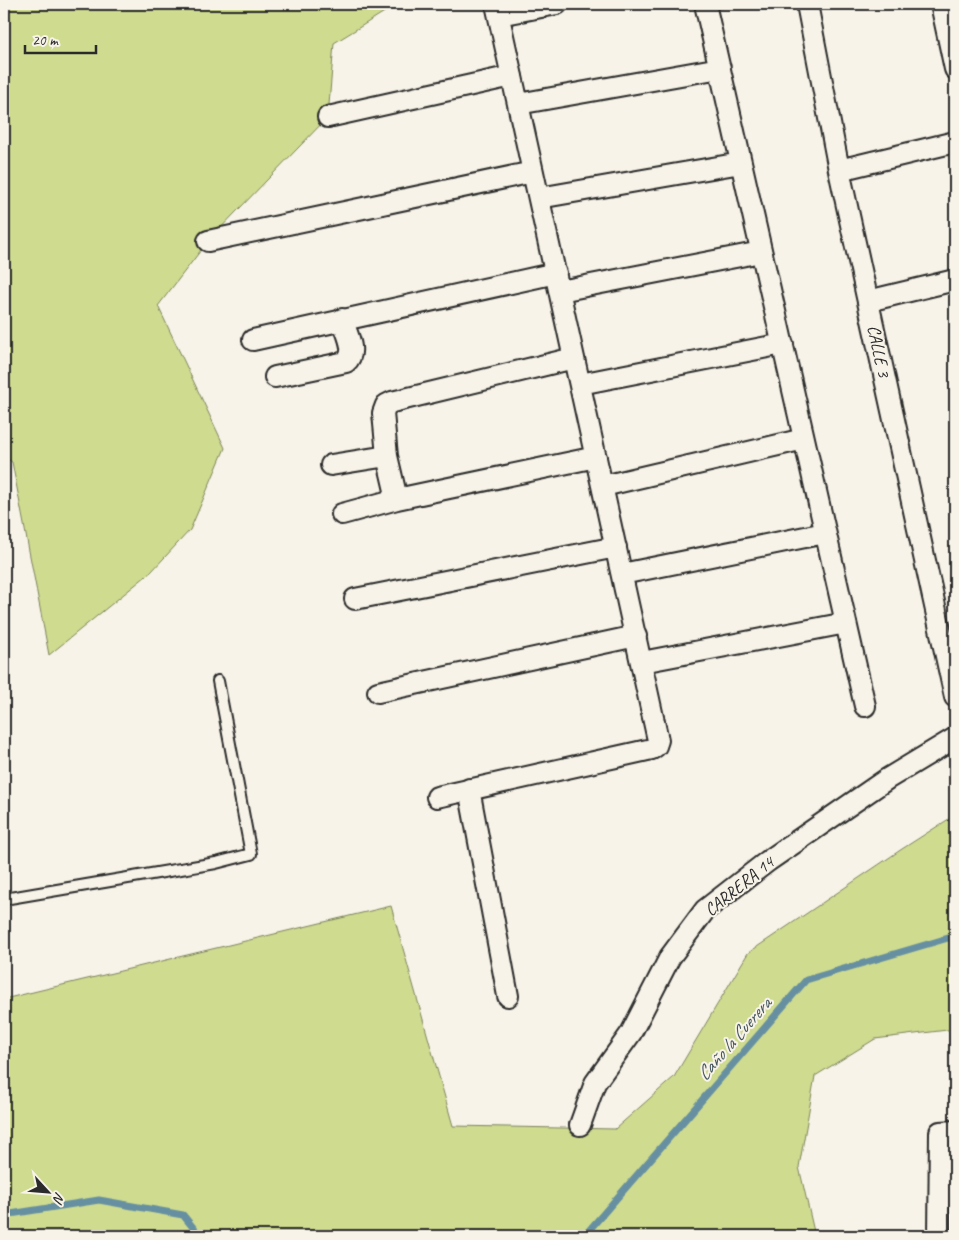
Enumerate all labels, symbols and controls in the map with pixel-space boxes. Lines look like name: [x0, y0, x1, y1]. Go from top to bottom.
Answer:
scale bar: [25, 22, 96, 54]
text: 20 m: [32, 31, 59, 50]
street label: CALLE 3: [863, 323, 896, 381]
street label: CARRERA 14: [700, 850, 780, 921]
water label: Caño la Cuerera: [691, 991, 778, 1086]
north arrow: [22, 1168, 72, 1218]
text: N: [49, 1190, 69, 1207]

